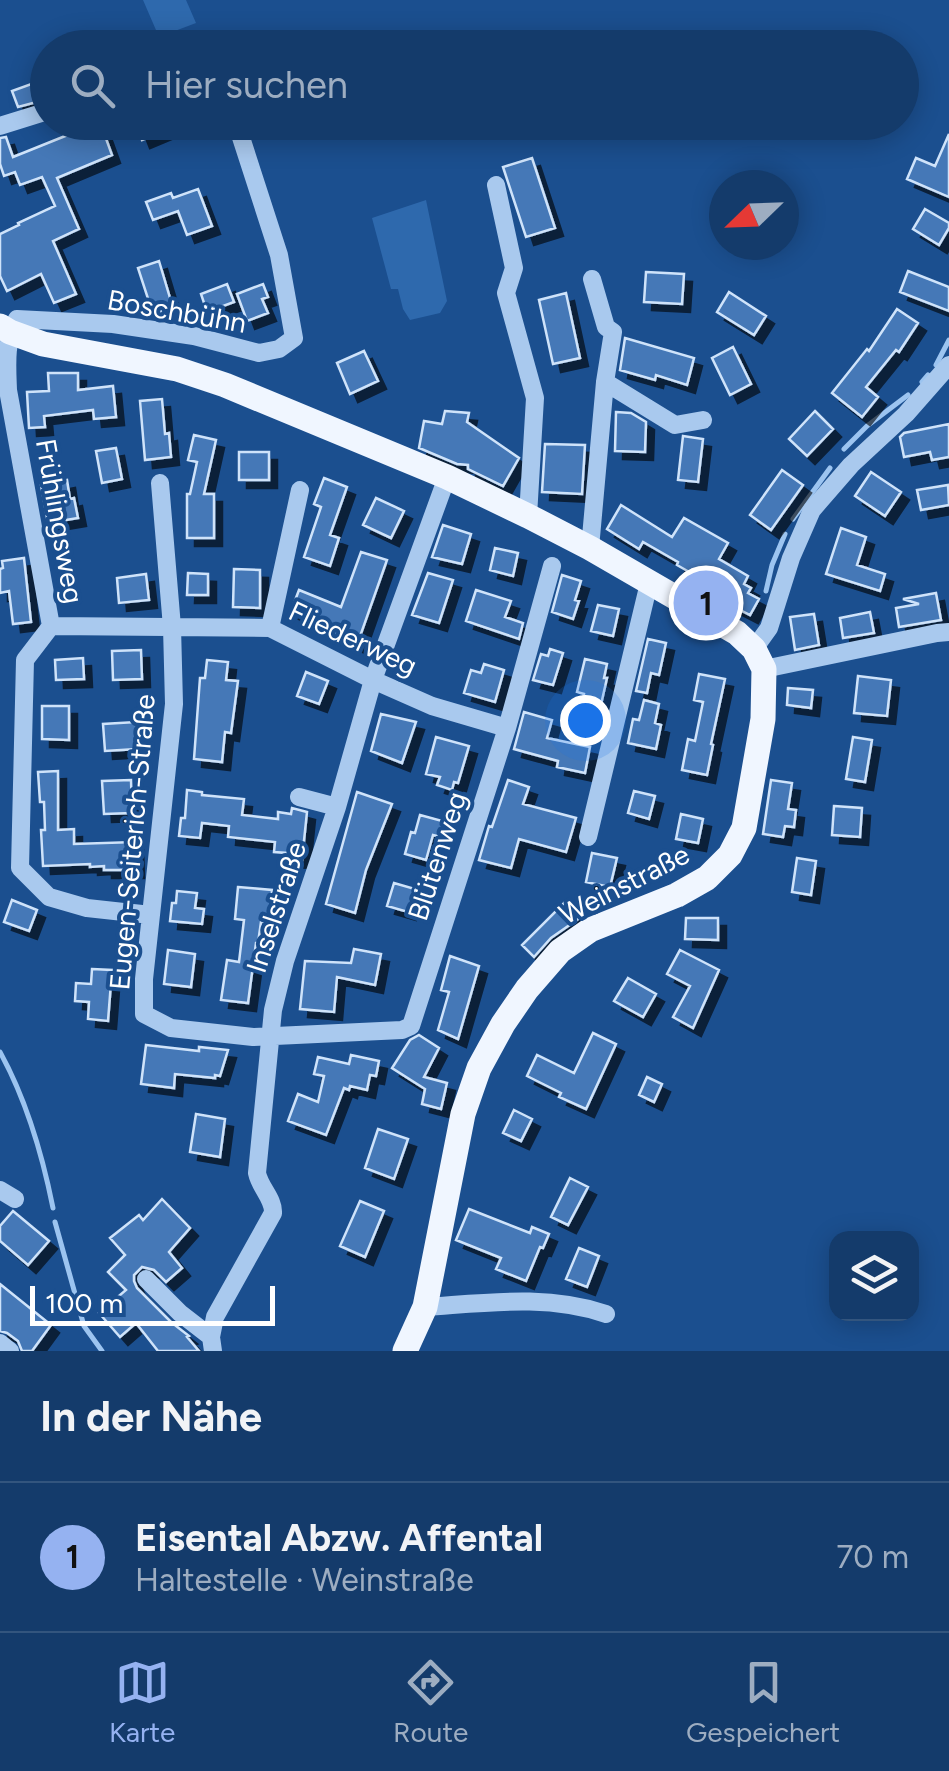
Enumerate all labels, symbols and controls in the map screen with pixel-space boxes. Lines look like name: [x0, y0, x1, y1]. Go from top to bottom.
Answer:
search box: [30, 30, 919, 140]
icon: search: [65, 58, 120, 113]
text: Hier suchen: [145, 62, 348, 108]
north arrow: [709, 170, 799, 260]
street label: Boschbühn: [105, 282, 249, 340]
street label: Frühlingsweg: [29, 436, 91, 606]
pin: 1: [674, 566, 738, 640]
street label: Fliederweg: [283, 594, 423, 682]
street label: Eugen-Seiterich-Straße: [102, 693, 162, 991]
your location: [560, 695, 611, 746]
street label: Blütenweg: [400, 787, 474, 925]
street label: Inselstraße: [239, 837, 313, 977]
street label: Weinstraße: [553, 837, 695, 931]
map controls: [829, 1231, 919, 1321]
button: layers: [829, 1231, 919, 1321]
scale bar: [30, 1281, 275, 1326]
text: 100 m: [45, 1286, 123, 1320]
text: In der Nähe: [40, 1391, 262, 1442]
text: Eisental Abzw. Affental: [135, 1515, 543, 1561]
text: 1: [66, 1538, 79, 1576]
text: 70 m: [836, 1538, 909, 1576]
text: Haltestelle · Weinstraße: [135, 1561, 474, 1599]
tab: Karte: [109, 1655, 175, 1749]
tab: Route: [393, 1655, 468, 1749]
tab: Gespeichert: [686, 1655, 840, 1749]

